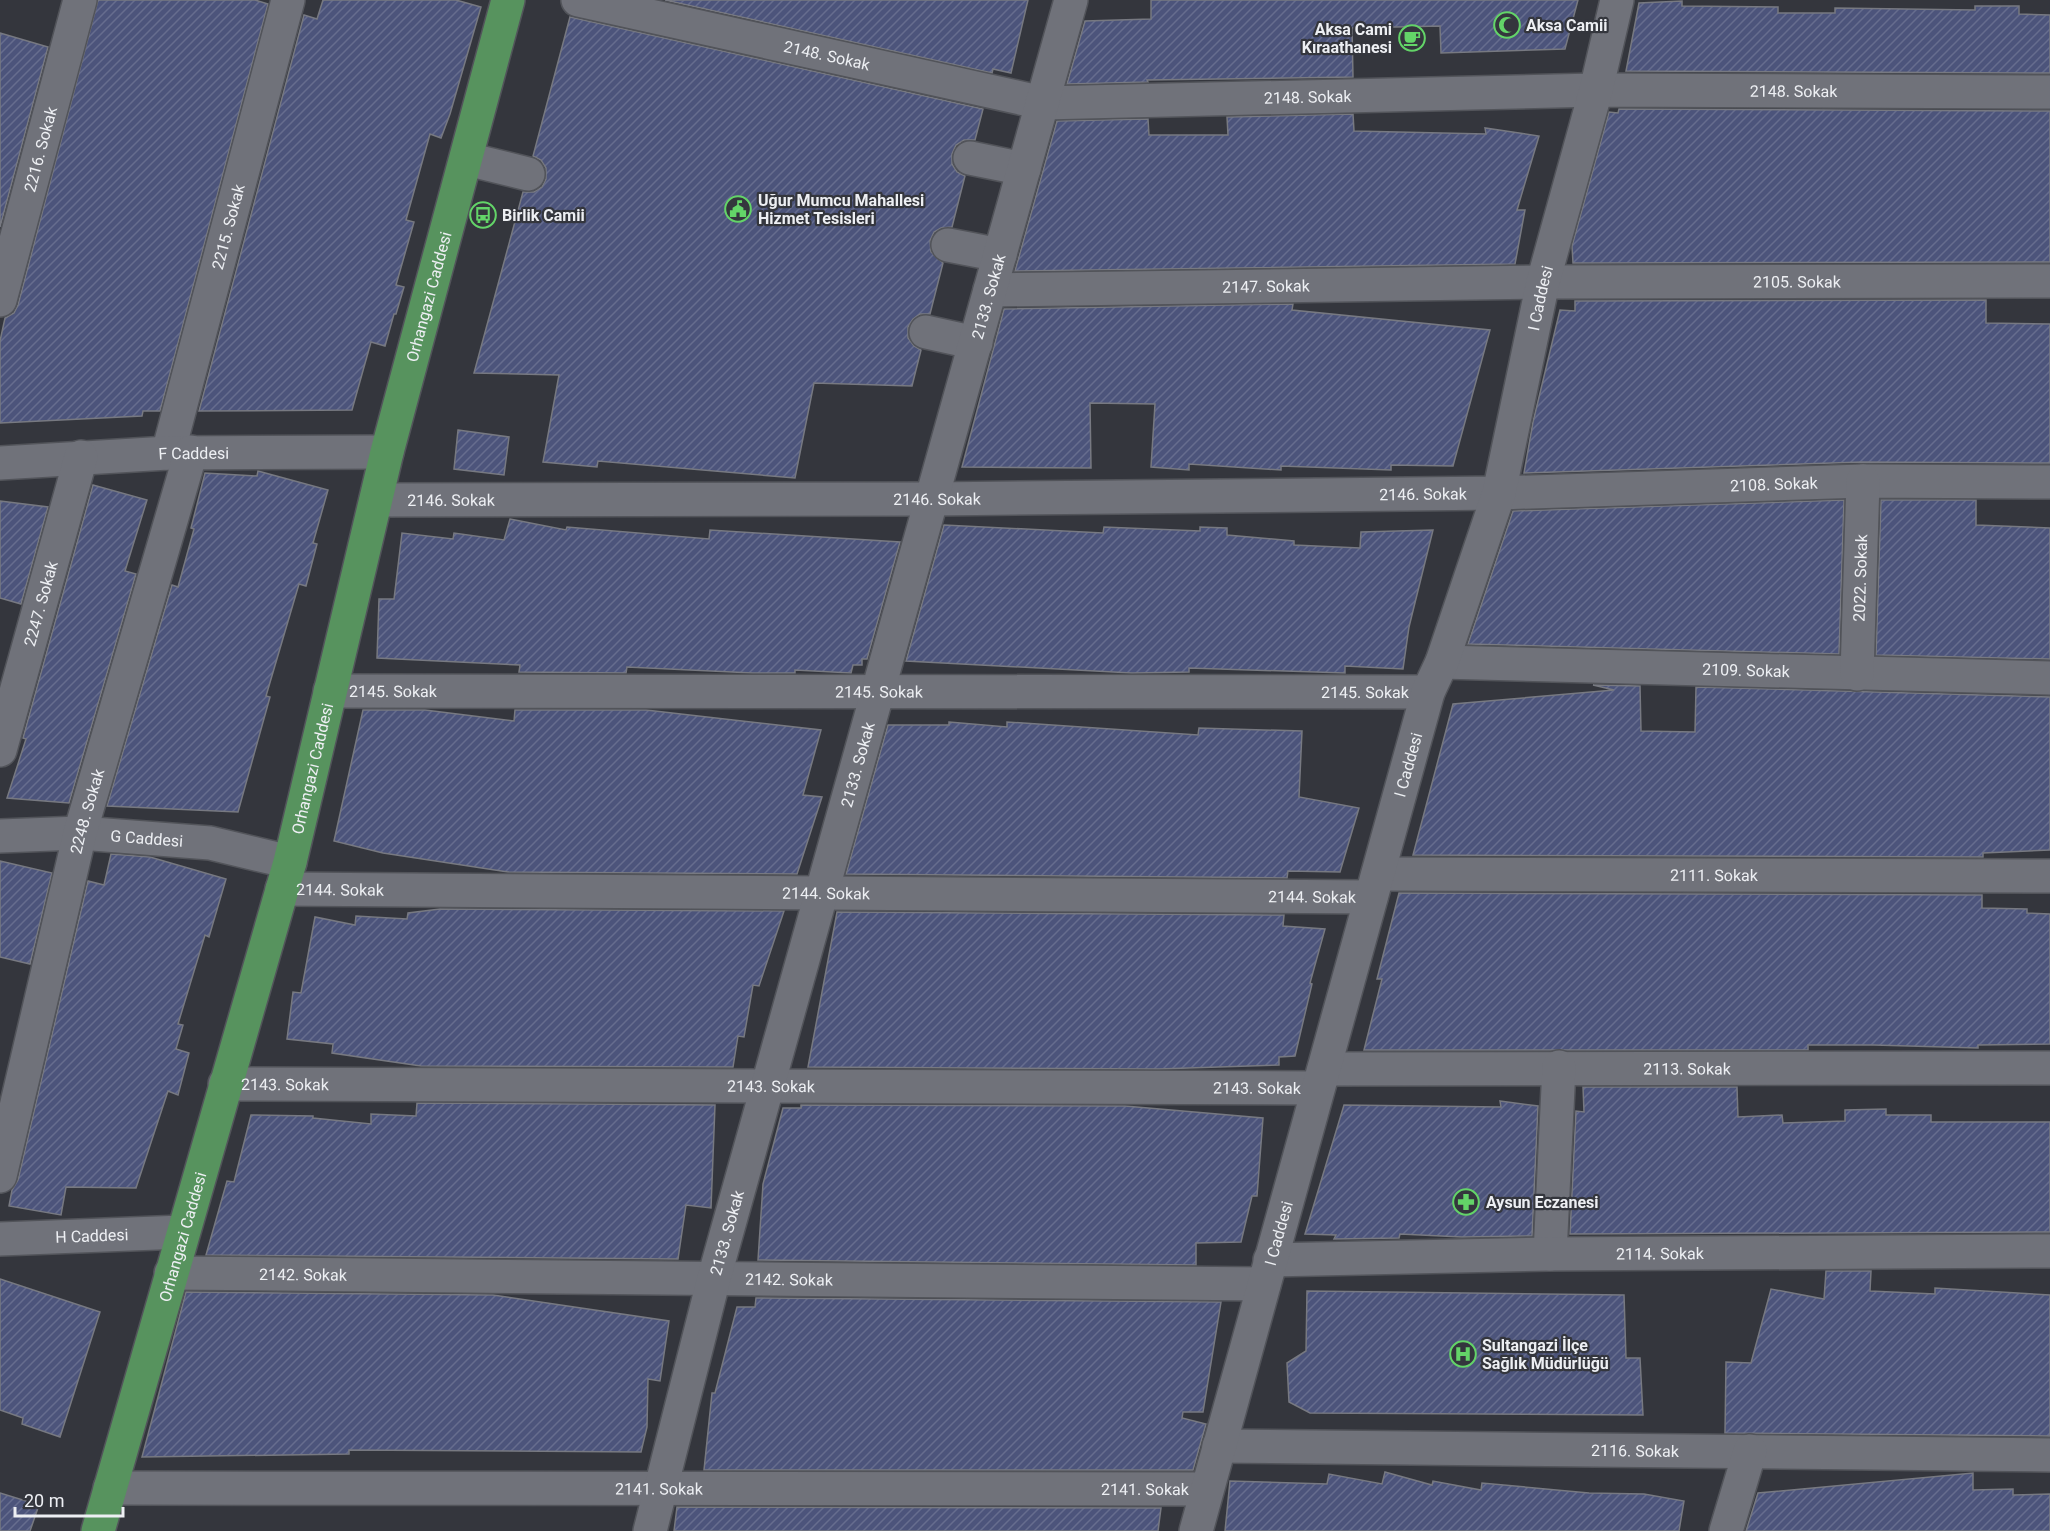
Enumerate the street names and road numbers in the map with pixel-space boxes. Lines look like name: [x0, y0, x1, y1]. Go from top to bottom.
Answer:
street label: 2148. Sokak: [782, 37, 873, 75]
street label: 2148. Sokak: [1750, 82, 1838, 101]
street label: 2148. Sokak: [1264, 87, 1353, 108]
street label: 2216. Sokak: [20, 104, 61, 194]
street label: 2215. Sokak: [208, 181, 249, 272]
street label: Orhangazi Caddesi: [403, 230, 456, 364]
street label: 2133. Sokak: [968, 251, 1010, 341]
street label: I Caddesi: [1524, 264, 1557, 333]
street label: 2105. Sokak: [1753, 272, 1842, 292]
street label: 2147. Sokak: [1222, 276, 1311, 297]
street label: F Caddesi: [158, 444, 229, 464]
street label: 2108. Sokak: [1730, 473, 1819, 495]
street label: 2146. Sokak: [1379, 484, 1468, 504]
street label: 2146. Sokak: [893, 489, 982, 509]
street label: 2146. Sokak: [407, 491, 496, 510]
street label: 2022. Sokak: [1850, 533, 1871, 622]
street label: 2247. Sokak: [20, 558, 62, 648]
street label: 2109. Sokak: [1702, 660, 1791, 681]
street label: 2145. Sokak: [349, 682, 438, 701]
street label: 2145. Sokak: [835, 682, 924, 702]
street label: 2145. Sokak: [1321, 683, 1410, 702]
street label: Orhangazi Caddesi: [288, 701, 337, 836]
street label: 2133. Sokak: [837, 719, 879, 810]
street label: I Caddesi: [1390, 730, 1426, 799]
street label: 2248. Sokak: [66, 766, 108, 856]
street label: G Caddesi: [110, 826, 184, 851]
street label: 2111. Sokak: [1670, 866, 1759, 885]
street label: 2144. Sokak: [296, 880, 385, 900]
street label: 2144. Sokak: [782, 884, 871, 903]
street label: 2144. Sokak: [1268, 887, 1357, 907]
street label: 2113. Sokak: [1643, 1059, 1732, 1079]
street label: 2143. Sokak: [241, 1075, 330, 1094]
street label: 2143. Sokak: [727, 1077, 816, 1096]
street label: 2143. Sokak: [1213, 1079, 1302, 1098]
street label: Orhangazi Caddesi: [155, 1170, 211, 1304]
street label: 2133. Sokak: [706, 1187, 748, 1278]
street label: I Caddesi: [1261, 1199, 1297, 1268]
street label: H Caddesi: [55, 1225, 129, 1247]
street label: 2114. Sokak: [1616, 1244, 1705, 1264]
street label: 2142. Sokak: [259, 1265, 348, 1285]
street label: 2142. Sokak: [745, 1270, 834, 1290]
street label: 2116. Sokak: [1591, 1441, 1680, 1461]
street label: 2141. Sokak: [615, 1479, 704, 1499]
street label: 2141. Sokak: [1101, 1480, 1190, 1499]

